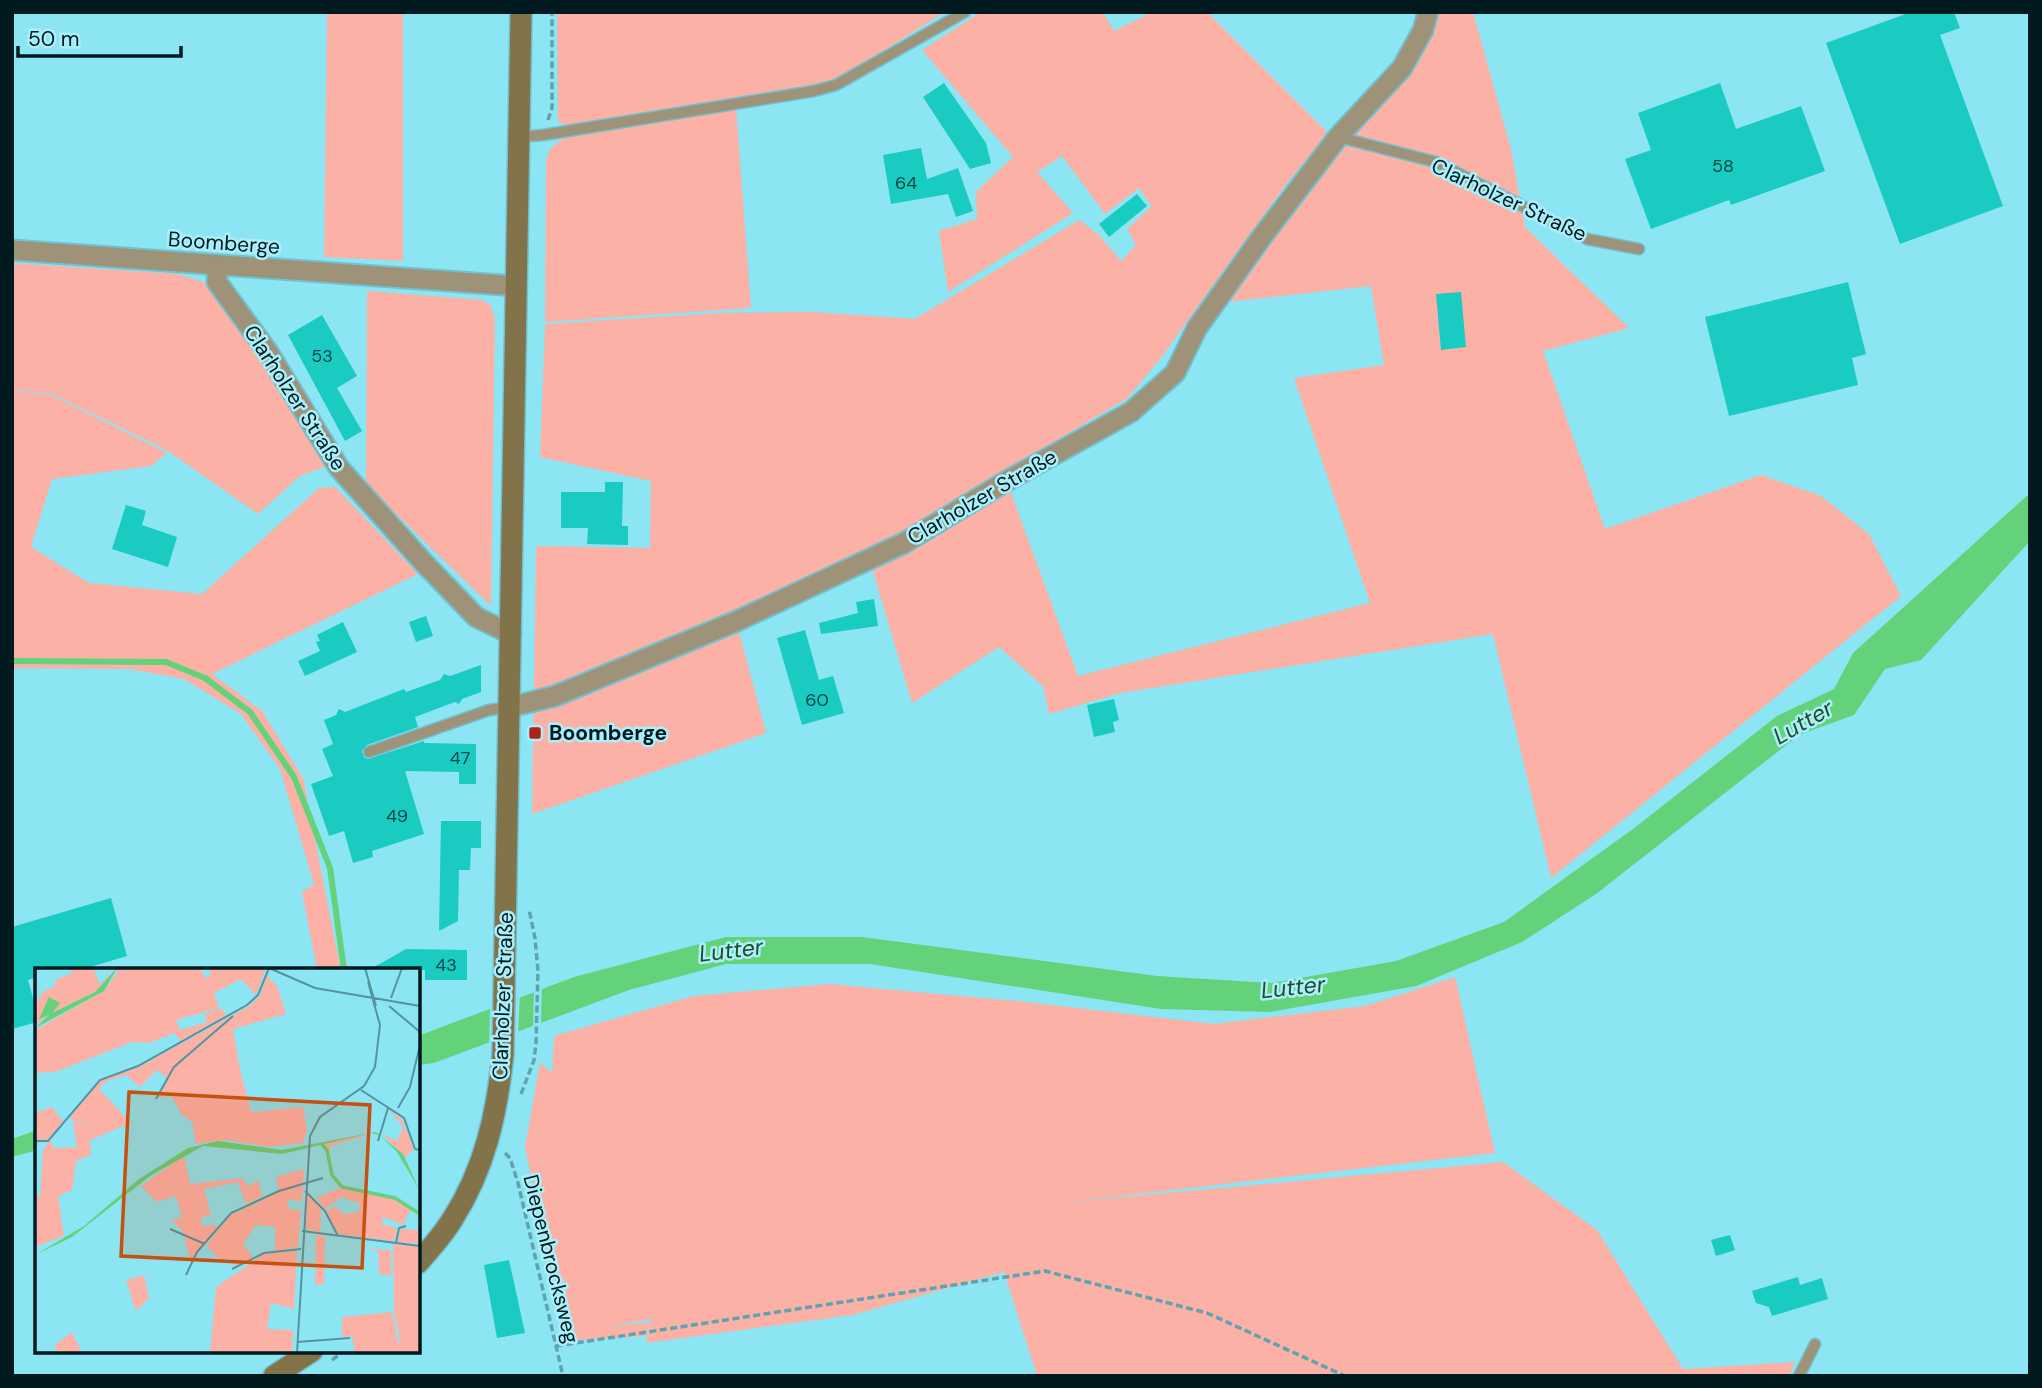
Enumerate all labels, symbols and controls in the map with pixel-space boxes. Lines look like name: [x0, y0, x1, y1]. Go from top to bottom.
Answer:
scale bar: [18, 14, 180, 58]
text: 50 m: [28, 25, 79, 53]
street label: Clarholzer Straße: [1427, 152, 1591, 248]
house number: 58: [1712, 154, 1734, 178]
house number: 64: [895, 171, 917, 195]
street label: Boomberge: [167, 225, 281, 261]
street label: Clarholzer Straße: [237, 320, 353, 476]
house number: 53: [311, 344, 333, 368]
street label: Clarholzer Straße: [902, 443, 1062, 551]
house number: 60: [805, 688, 829, 712]
water label: Lutter: [1768, 692, 1840, 751]
place label: Boomberge: [549, 719, 667, 747]
marker: Boomberge: [527, 725, 543, 741]
house number: 47: [450, 746, 470, 770]
house number: 49: [386, 804, 408, 828]
street label: Clarholzer Straße: [486, 911, 520, 1081]
water label: Lutter: [697, 931, 766, 969]
house number: 43: [435, 953, 457, 977]
inset map: [35, 968, 420, 1353]
water label: Lutter: [1259, 969, 1328, 1005]
street label: Diepenbrocksweg: [517, 1172, 586, 1347]

